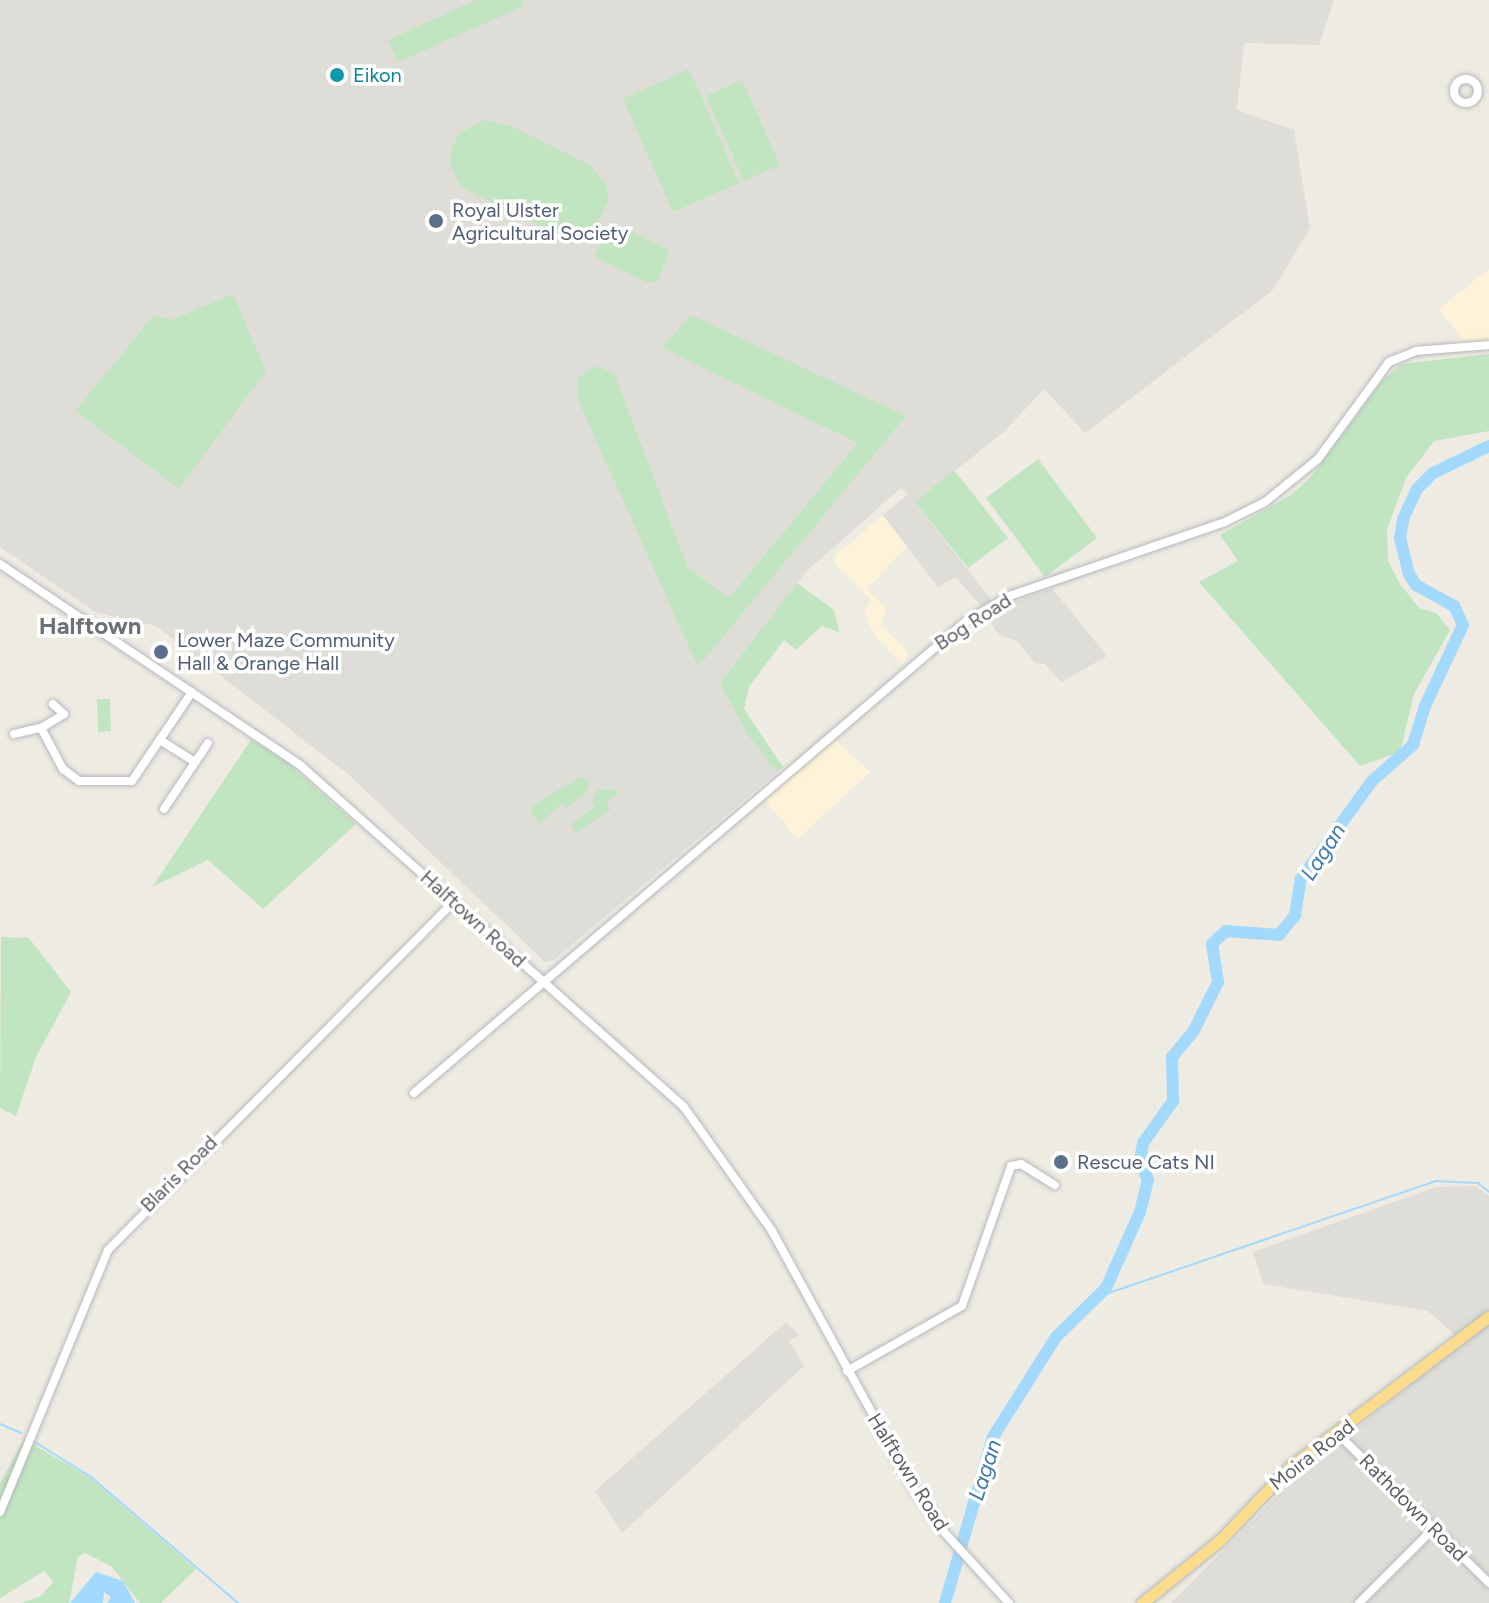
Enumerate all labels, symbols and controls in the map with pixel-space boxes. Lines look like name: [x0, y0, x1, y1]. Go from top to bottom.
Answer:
place label: Eikon: [353, 63, 402, 87]
marker: Eikon: [328, 66, 346, 84]
place label: Royal Ulster Agricultural Society: [452, 198, 628, 245]
marker: Royal Ulster Agricultural Society: [427, 212, 445, 230]
street label: Bog Road: [930, 588, 1016, 656]
district label: Halftown: [39, 612, 141, 640]
place label: Lower Maze Community Hall & Orange Hall: [177, 628, 395, 675]
marker: Lower Maze Community Hall & Orange Hall: [152, 643, 170, 661]
water label: Lagan: [1295, 819, 1351, 885]
street label: Halftown Road: [415, 865, 531, 973]
street label: Blaris Road: [136, 1131, 222, 1217]
place label: Rescue Cats NI: [1077, 1150, 1215, 1174]
marker: Rescue Cats NI: [1052, 1153, 1070, 1171]
street label: Halftown Road: [862, 1409, 954, 1535]
street label: Moira Road: [1265, 1414, 1359, 1496]
water label: Lagan: [963, 1436, 1007, 1504]
street label: Rathdown Road: [1354, 1449, 1472, 1567]

